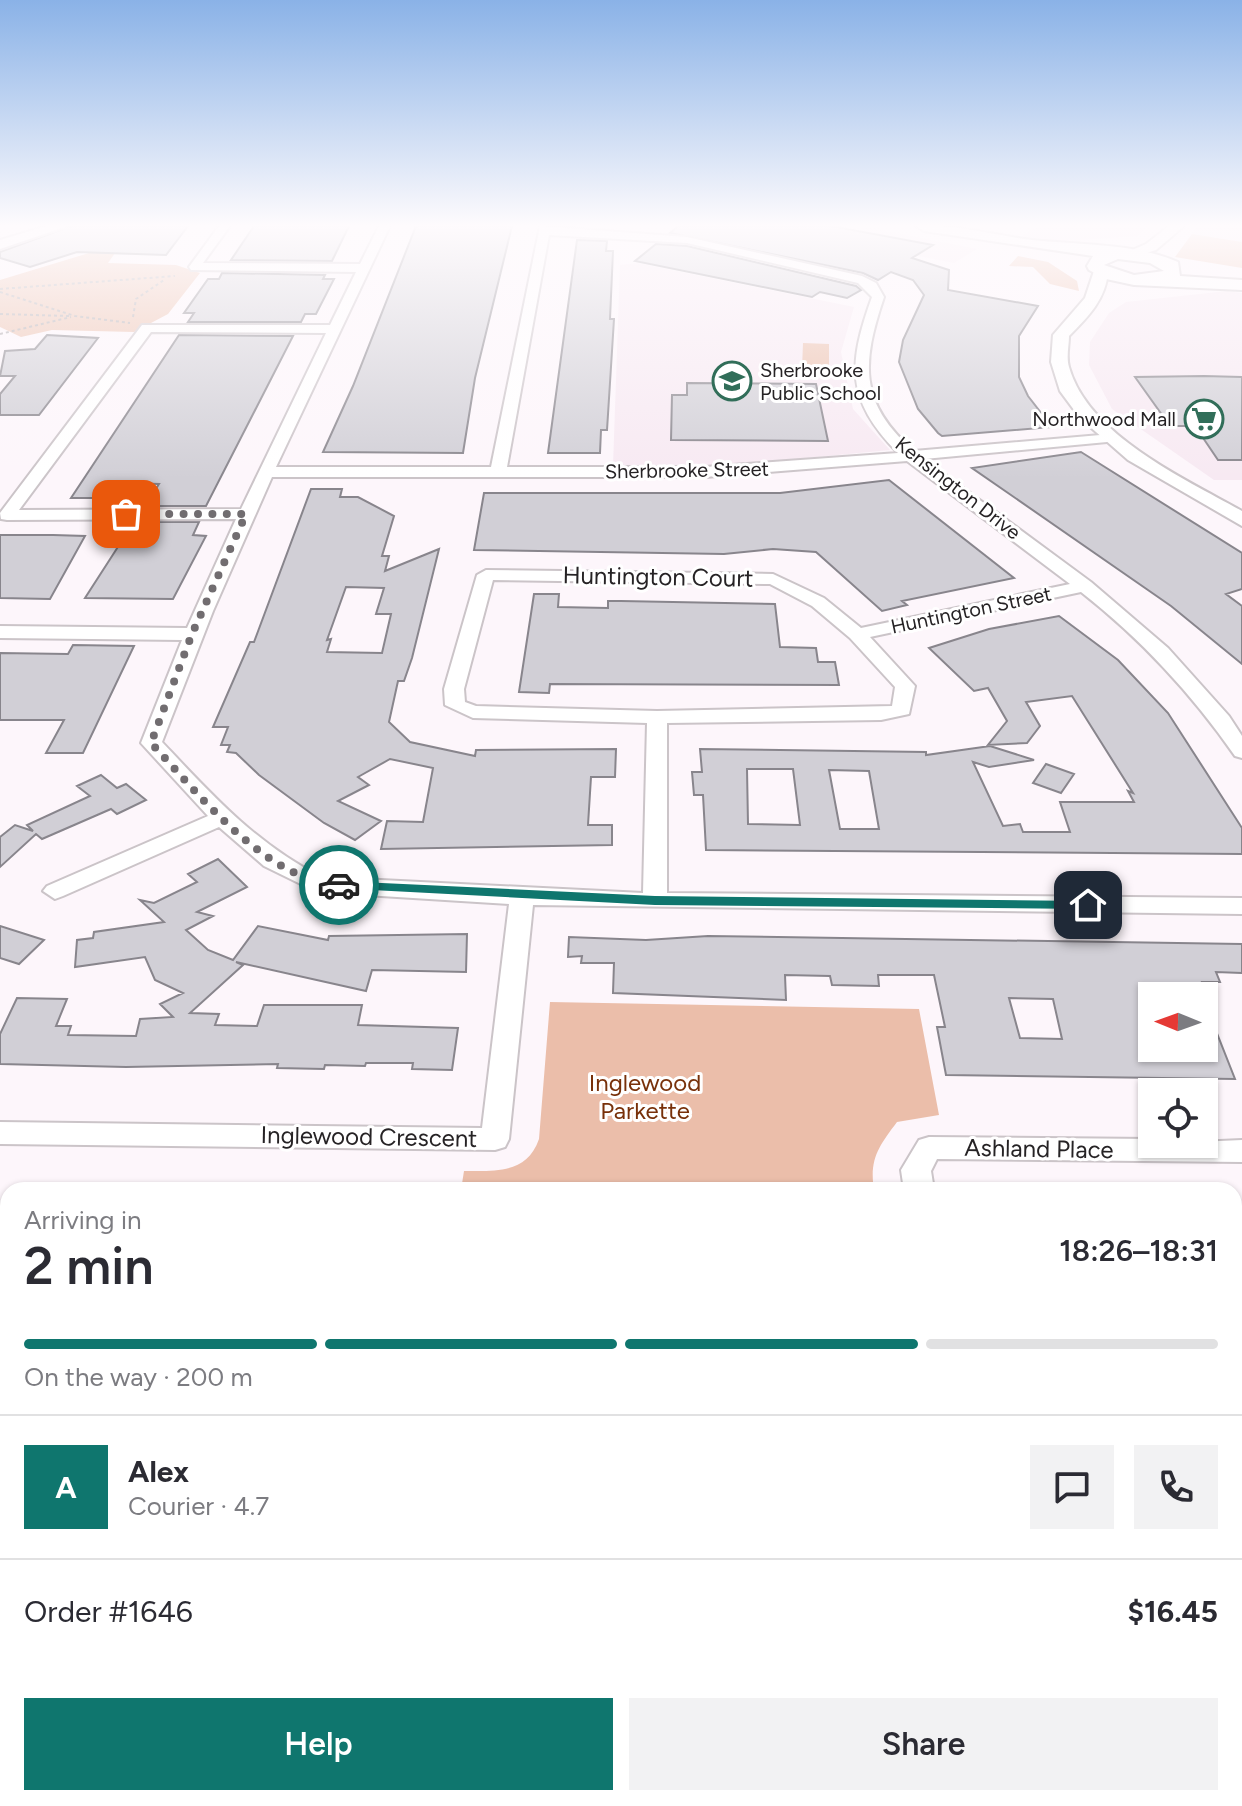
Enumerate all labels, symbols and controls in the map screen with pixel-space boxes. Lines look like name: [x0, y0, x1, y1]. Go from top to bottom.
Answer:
place label: Sherbrooke Public School: [760, 358, 881, 405]
school or university icon: Sherbrooke Public School: [711, 360, 753, 402]
supermarket icon: Northwood Mall: [1183, 398, 1225, 440]
place label: Northwood Mall: [1032, 407, 1176, 431]
street label: Kensington Drive: [891, 432, 1026, 544]
street label: Sherbrooke Street: [605, 457, 769, 483]
pin: [92, 480, 160, 548]
icon: bag: [104, 492, 148, 536]
street label: Huntington Court: [562, 560, 754, 593]
street label: Huntington Street: [888, 581, 1054, 639]
courier: [299, 845, 379, 925]
icon: car: [317, 863, 361, 907]
pin: [1054, 871, 1122, 939]
icon: home: [1066, 883, 1110, 927]
north arrow: [1138, 982, 1218, 1062]
map controls: [1138, 982, 1218, 1158]
park label: Inglewood Parkette: [589, 1068, 701, 1125]
button: locate: [1138, 1078, 1218, 1158]
street label: Inglewood Crescent: [260, 1120, 478, 1153]
street label: Ashland Place: [964, 1133, 1114, 1164]
text: Arriving in: [24, 1204, 142, 1236]
text: 18:26–18:31: [1059, 1232, 1218, 1269]
text: 2 min: [24, 1235, 153, 1297]
text: On the way · 200 m: [24, 1361, 253, 1393]
button: chat: [1030, 1445, 1114, 1529]
button: phone: [1134, 1445, 1218, 1529]
text: Alex: [128, 1453, 189, 1490]
text: A: [55, 1469, 77, 1506]
text: Courier · 4.7: [128, 1490, 269, 1522]
text: Order #1646: [24, 1593, 193, 1630]
text: $16.45: [1127, 1593, 1218, 1630]
button: Help: [24, 1698, 613, 1790]
button: Share: [629, 1698, 1218, 1790]

